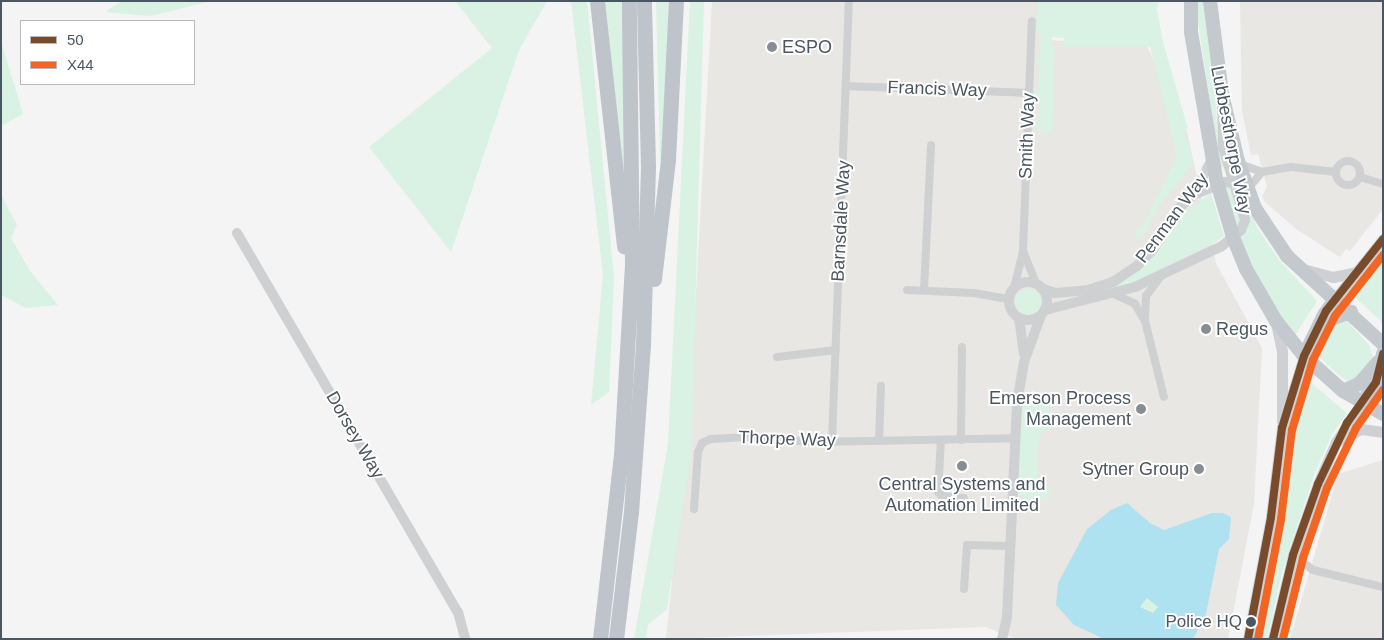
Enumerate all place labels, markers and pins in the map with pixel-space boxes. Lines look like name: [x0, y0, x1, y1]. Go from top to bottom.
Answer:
place label: ESPO: [782, 36, 832, 58]
marker: ESPO: [766, 41, 778, 53]
place label: Regus: [1216, 318, 1268, 340]
marker: Regus: [1200, 323, 1212, 335]
place label: Emerson Process Management: [989, 388, 1131, 430]
marker: Emerson Process Management: [1135, 403, 1147, 415]
place label: Sytner Group: [1082, 458, 1189, 480]
marker: Central Systems and Automation Limited: [956, 460, 968, 472]
marker: Sytner Group: [1193, 463, 1205, 475]
place label: Central Systems and Automation Limited: [878, 474, 1046, 516]
place label: Police HQ: [1165, 612, 1242, 632]
marker: Police HQ: [1246, 617, 1256, 627]

